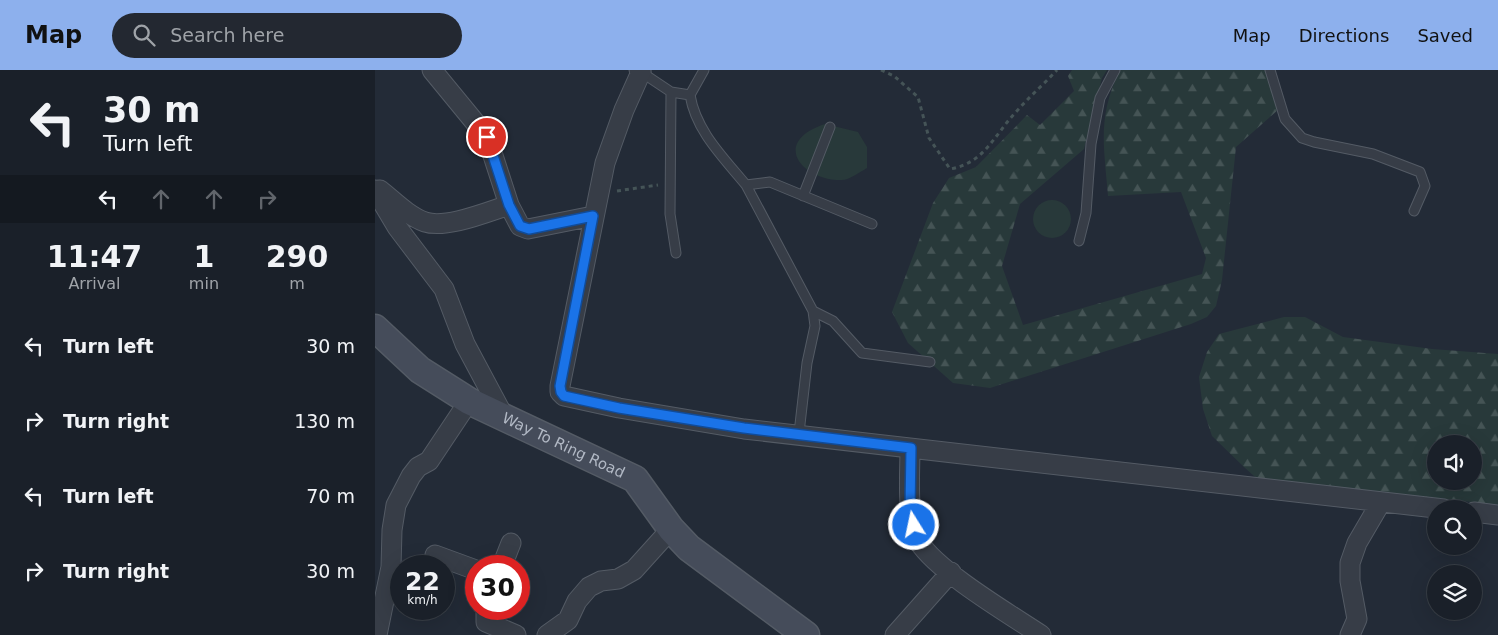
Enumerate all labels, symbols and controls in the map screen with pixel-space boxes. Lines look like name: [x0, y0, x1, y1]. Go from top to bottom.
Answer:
search box: [112, 13, 462, 58]
text: Map: [25, 21, 82, 49]
icon: search: [130, 21, 158, 49]
text: Search here: [170, 24, 284, 46]
text: Map: [1233, 25, 1271, 46]
text: Directions: [1299, 25, 1389, 46]
text: Saved: [1417, 25, 1473, 46]
icon: left: [20, 90, 85, 155]
text: 30 m: [103, 90, 200, 130]
pin: [466, 116, 508, 158]
icon: arrive: [473, 123, 501, 151]
text: Turn left: [103, 131, 192, 156]
icon: left: [94, 185, 122, 213]
icon: ahead: [147, 185, 175, 213]
icon: ahead: [200, 185, 228, 213]
icon: right: [253, 185, 281, 213]
text: 11:47: [47, 239, 142, 274]
text: 1: [193, 239, 214, 274]
text: 290: [266, 239, 328, 274]
text: Arrival: [68, 274, 120, 293]
text: min: [189, 274, 219, 293]
text: m: [289, 274, 305, 293]
icon: left: [20, 332, 48, 360]
text: Turn left: [63, 335, 154, 357]
text: 30 m: [306, 335, 355, 357]
icon: right: [20, 407, 48, 435]
street label: Way To Ring Road: [499, 409, 628, 482]
text: Turn right: [63, 410, 169, 432]
text: 130 m: [294, 410, 355, 432]
map controls: [1427, 435, 1482, 620]
button: sound: [1427, 435, 1482, 490]
icon: left: [20, 482, 48, 510]
text: Turn left: [63, 485, 154, 507]
text: 70 m: [306, 485, 355, 507]
position arrow: [887, 498, 939, 550]
button: search: [1427, 500, 1482, 555]
speed limit sign: 30: [465, 555, 530, 620]
icon: right: [20, 557, 48, 585]
text: Turn right: [63, 560, 169, 582]
text: 30 m: [306, 560, 355, 582]
button: layers: [1427, 565, 1482, 620]
text: 22: [405, 567, 440, 596]
text: km/h: [407, 593, 438, 607]

